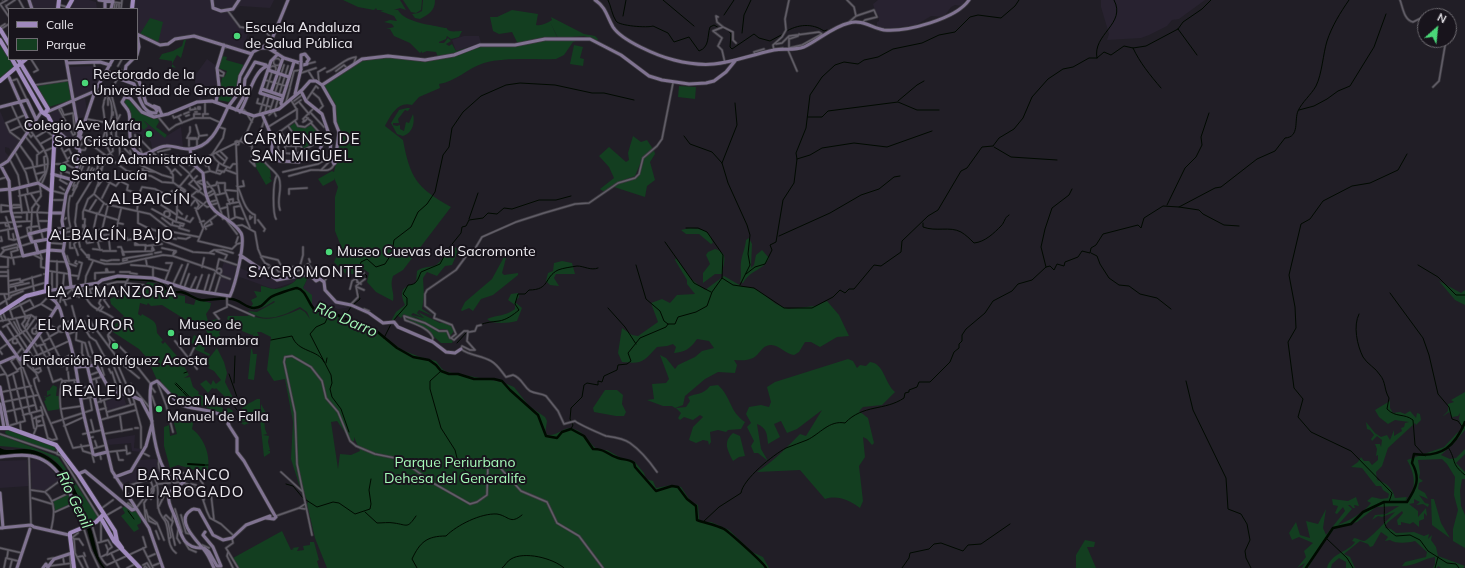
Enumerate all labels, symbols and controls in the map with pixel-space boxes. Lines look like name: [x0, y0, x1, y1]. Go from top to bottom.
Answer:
legend: [8, 8, 138, 60]
north arrow: [1417, 8, 1457, 48]
text: N: [1435, 10, 1449, 26]
text: Calle: [46, 17, 73, 32]
place label: Escuela Andaluza de Salud Pública: [245, 20, 360, 52]
marker: Escuela Andaluza de Salud Pública: [232, 31, 242, 41]
text: Parque: [46, 37, 86, 52]
place label: Rectorado de la Universidad de Granada: [93, 67, 251, 100]
marker: Rectorado de la Universidad de Granada: [80, 78, 90, 88]
place label: Colegio Ave María San Cristobal: [24, 118, 141, 150]
marker: Colegio Ave María San Cristobal: [144, 129, 154, 139]
district label: CÁRMENES DE SAN MIGUEL: [243, 130, 361, 165]
place label: Centro Administrativo Santa Lucía: [71, 152, 212, 184]
marker: Centro Administrativo Santa Lucía: [58, 163, 68, 173]
district label: ALBAICÍN: [109, 189, 191, 209]
district label: ALBAICÍN BAJO: [50, 226, 174, 244]
place label: Museo Cuevas del Sacromonte: [337, 244, 536, 260]
marker: Museo Cuevas del Sacromonte: [324, 247, 334, 257]
district label: SACROMONTE: [248, 263, 364, 281]
district label: LA ALMANZORA: [47, 283, 177, 301]
water label: Río Darro: [312, 299, 380, 341]
district label: EL MAUROR: [38, 316, 134, 334]
place label: Museo de la Alhambra: [179, 317, 259, 350]
marker: Museo de la Alhambra: [166, 328, 176, 338]
marker: Fundación Rodríguez Acosta: [110, 341, 120, 351]
place label: Fundación Rodríguez Acosta: [22, 353, 208, 369]
district label: REALEJO: [62, 381, 136, 401]
place label: Casa Museo Manuel de Falla: [167, 393, 269, 426]
marker: Casa Museo Manuel de Falla: [154, 404, 164, 414]
park label: Parque Periurbano Dehesa del Generalife: [384, 455, 526, 488]
district label: BARRANCO DEL ABOGADO: [124, 466, 244, 501]
water label: Río Genil: [52, 468, 96, 532]

